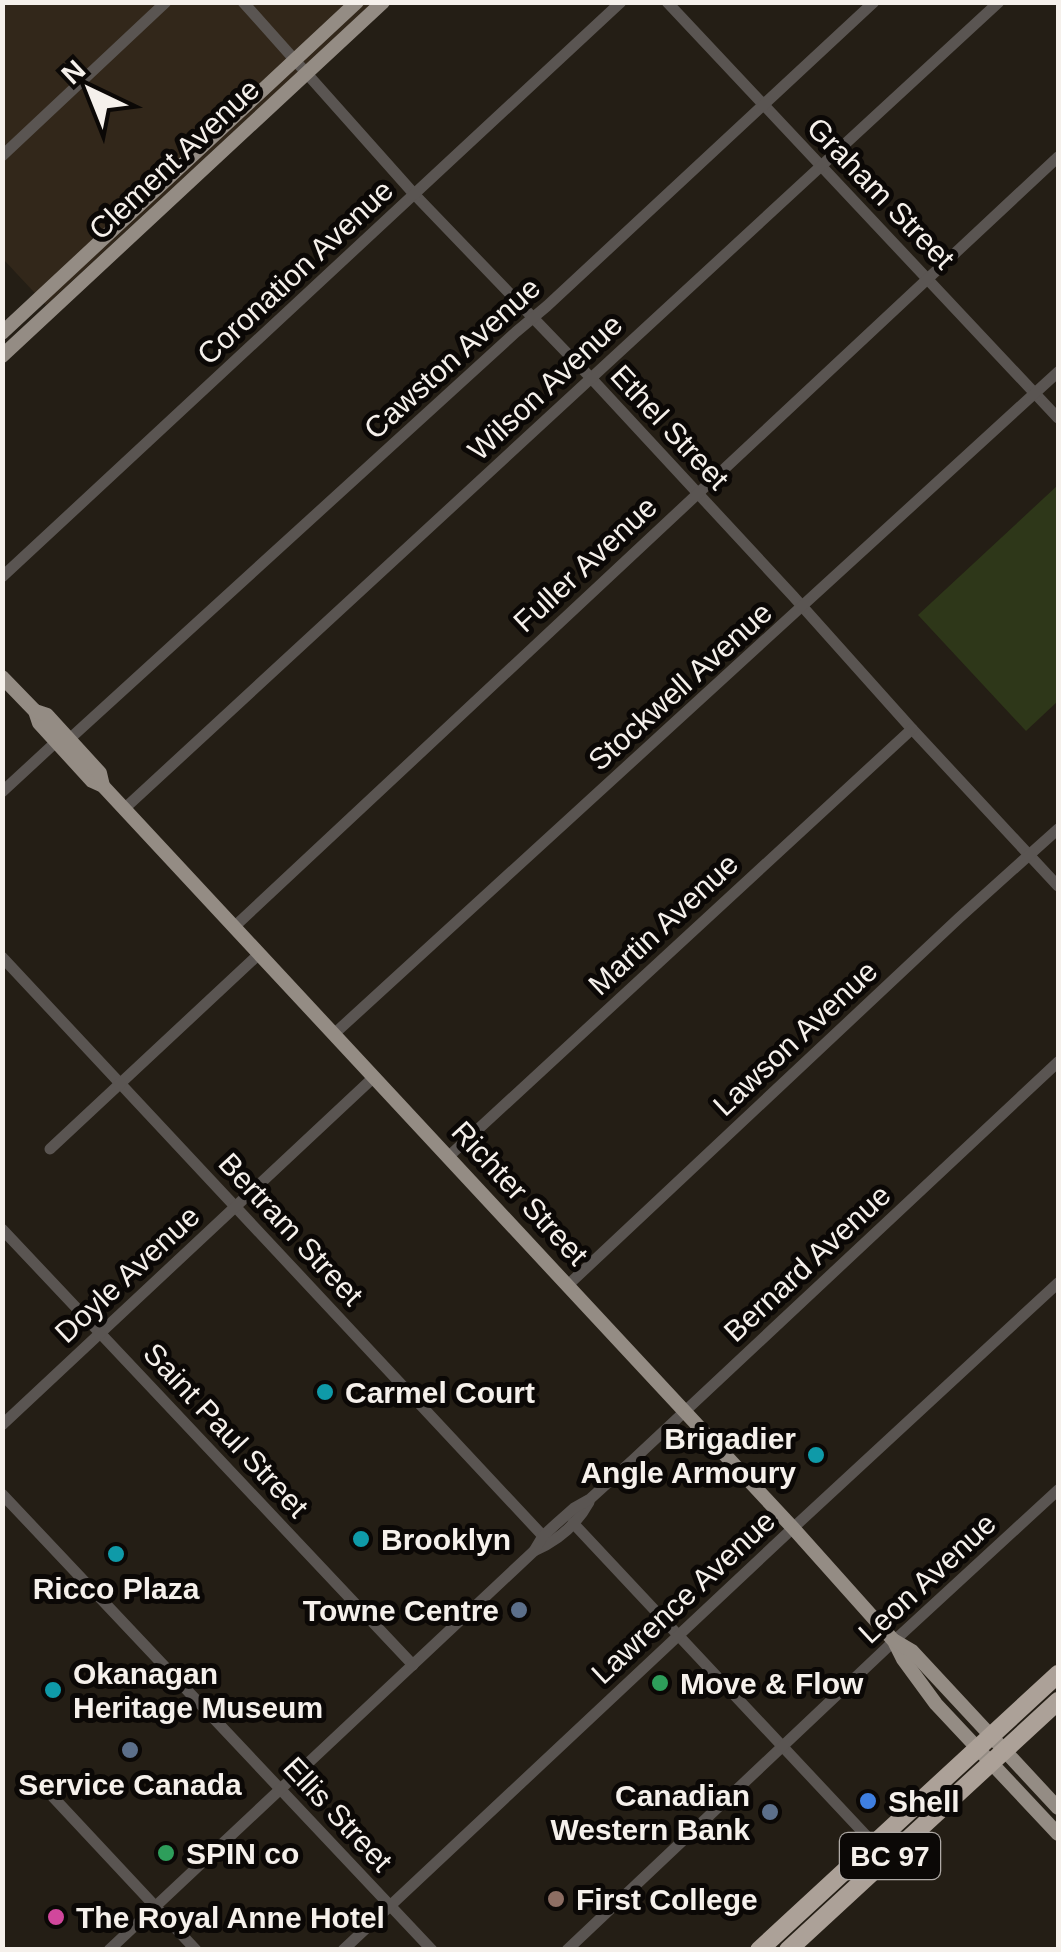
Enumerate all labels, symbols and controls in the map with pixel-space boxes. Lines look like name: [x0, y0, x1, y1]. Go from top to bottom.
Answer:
north arrow: [40, 40, 140, 140]
text: N: [55, 54, 91, 90]
street label: Clement Avenue: [82, 72, 266, 246]
street label: Graham Street: [801, 111, 962, 276]
street label: Coronation Avenue: [191, 173, 399, 371]
street label: Cawston Avenue: [358, 271, 546, 445]
street label: Wilson Avenue: [461, 307, 629, 467]
street label: Ethel Street: [604, 358, 736, 496]
street label: Fuller Avenue: [507, 490, 663, 638]
street label: Stockwell Avenue: [582, 595, 778, 777]
street label: Martin Avenue: [582, 847, 744, 1001]
street label: Lawson Avenue: [706, 954, 884, 1122]
street label: Richter Street: [445, 1115, 595, 1272]
street label: Bertram Street: [212, 1146, 370, 1312]
street label: Bernard Avenue: [717, 1178, 897, 1348]
street label: Doyle Avenue: [48, 1199, 206, 1349]
street label: Saint Paul Street: [137, 1336, 315, 1524]
place label: Carmel Court: [345, 1376, 535, 1409]
marker: Carmel Court: [314, 1381, 336, 1403]
place label: Brigadier Angle Armoury: [580, 1422, 796, 1489]
marker: Brigadier Angle Armoury: [805, 1444, 827, 1466]
street label: Lawrence Avenue: [585, 1504, 781, 1690]
street label: Leon Avenue: [852, 1506, 1002, 1650]
place label: Brooklyn: [381, 1523, 511, 1556]
marker: Brooklyn: [350, 1528, 372, 1550]
marker: Ricco Plaza: [105, 1543, 127, 1565]
place label: Ricco Plaza: [33, 1572, 200, 1605]
place label: Towne Centre: [303, 1594, 499, 1627]
marker: Towne Centre: [508, 1599, 530, 1621]
place label: Okanagan Heritage Museum: [73, 1657, 323, 1724]
place label: Move & Flow: [680, 1667, 864, 1700]
marker: Move & Flow: [649, 1672, 671, 1694]
marker: Okanagan Heritage Museum: [42, 1679, 64, 1701]
marker: Service Canada: [119, 1739, 141, 1761]
street label: Ellis Street: [277, 1750, 399, 1878]
place label: Service Canada: [18, 1768, 242, 1801]
place label: Canadian Western Bank: [550, 1779, 750, 1846]
place label: Shell: [888, 1785, 960, 1818]
marker: Shell: [857, 1790, 879, 1812]
marker: Canadian Western Bank: [759, 1801, 781, 1823]
road number: BC 97: [840, 1833, 940, 1879]
place label: SPIN co: [186, 1837, 299, 1870]
marker: SPIN co: [155, 1842, 177, 1864]
place label: First College: [576, 1883, 758, 1916]
marker: First College: [545, 1888, 567, 1910]
place label: The Royal Anne Hotel: [76, 1901, 385, 1934]
marker: The Royal Anne Hotel: [45, 1906, 67, 1928]

